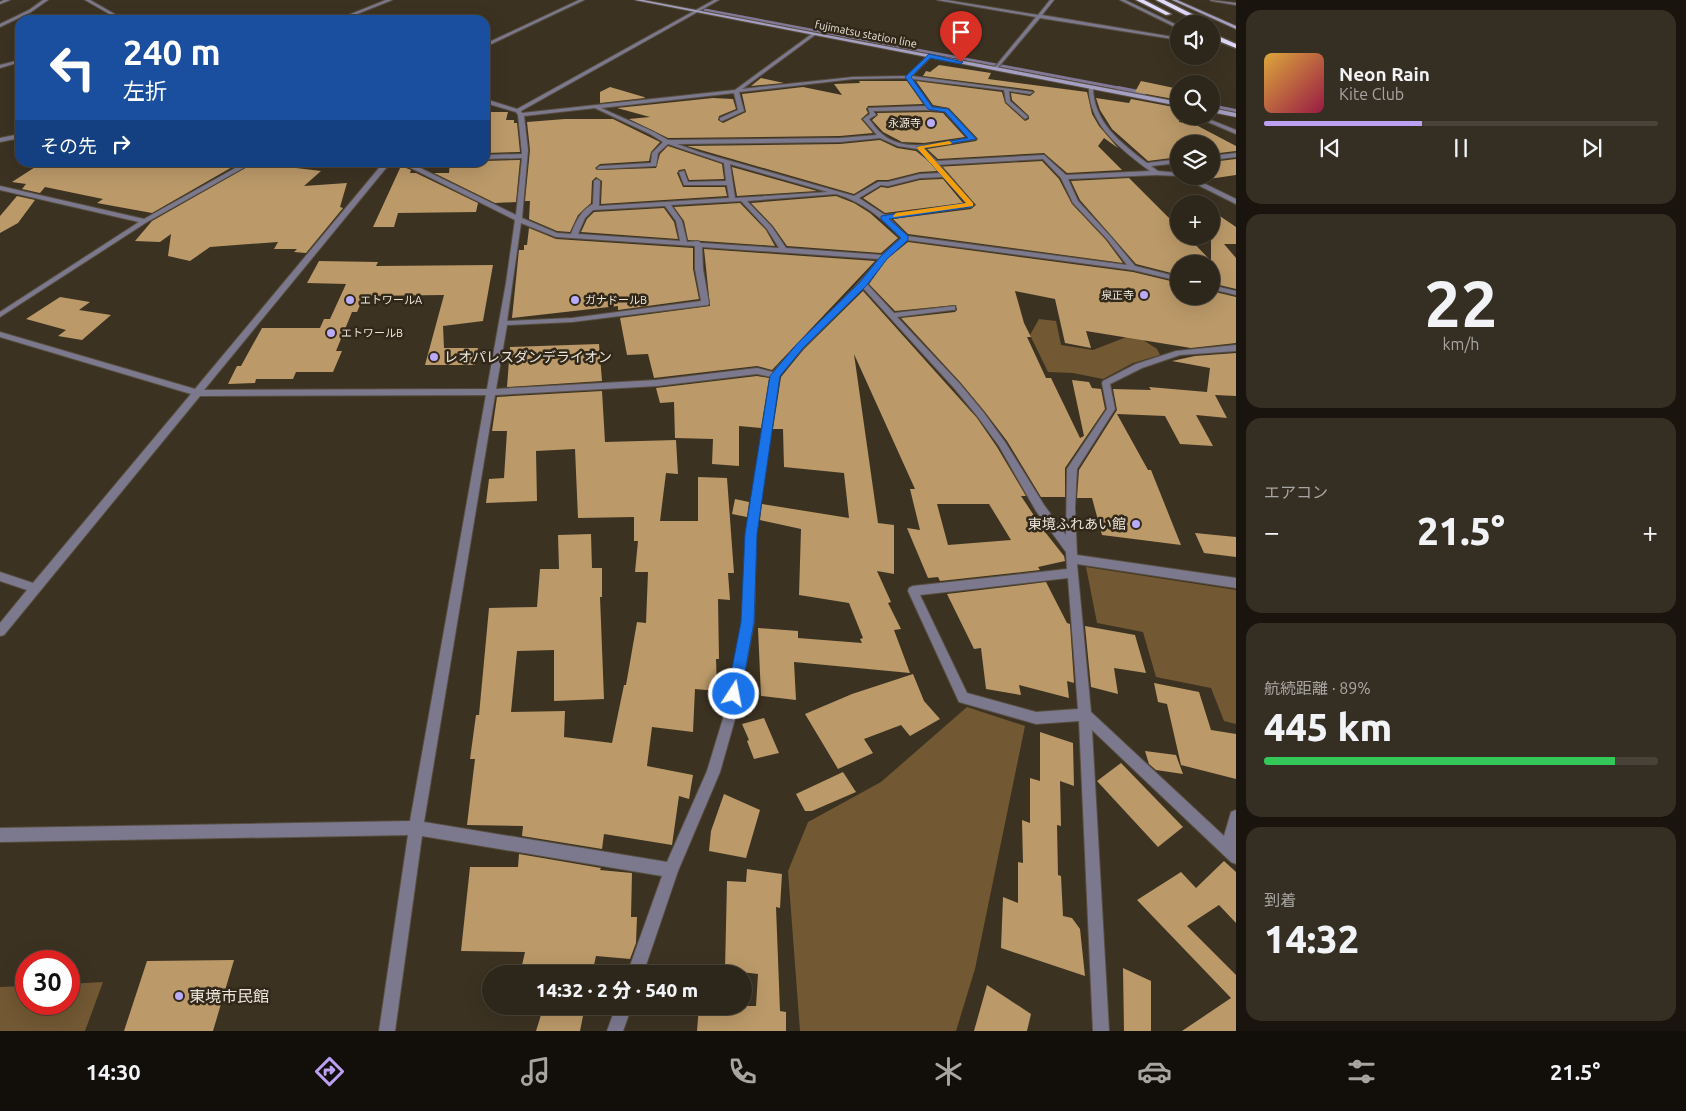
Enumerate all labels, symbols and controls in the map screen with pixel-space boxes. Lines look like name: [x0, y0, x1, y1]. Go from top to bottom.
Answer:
pin: [940, 11, 982, 62]
map controls: [1170, 15, 1220, 305]
button: sound: [1170, 15, 1220, 65]
street label: fujimatsu station line: [814, 18, 918, 50]
icon: arrive: [947, 18, 975, 46]
text: 240 m: [123, 32, 221, 72]
icon: left: [40, 35, 105, 100]
text: Neon Rain: [1339, 63, 1430, 85]
button: search: [1170, 75, 1220, 125]
text: 左折: [123, 78, 167, 103]
text: Kite Club: [1339, 85, 1404, 103]
place label: 永源寺: [888, 117, 921, 129]
marker: 永源寺: [925, 117, 937, 129]
icon: right: [107, 130, 135, 158]
icon: previous: [1316, 134, 1344, 162]
icon: pause: [1447, 134, 1475, 162]
icon: next: [1578, 134, 1606, 162]
text: その先: [40, 135, 97, 157]
button: layers: [1170, 135, 1220, 185]
button: +: [1170, 195, 1220, 245]
button: −: [1170, 255, 1220, 305]
text: 22: [1424, 266, 1498, 339]
place label: 泉正寺: [1101, 289, 1134, 301]
marker: 泉正寺: [1138, 289, 1150, 301]
marker: エトワールA: [344, 294, 356, 306]
place label: エトワールA: [360, 294, 423, 306]
marker: ガナドールB: [569, 294, 581, 306]
place label: ガナドールB: [585, 294, 647, 306]
marker: エトワールB: [325, 327, 337, 339]
place label: エトワールB: [341, 327, 403, 339]
text: km/h: [1443, 335, 1479, 353]
place label: レオパレスダンデライオン: [444, 349, 612, 365]
marker: レオパレスダンデライオン: [428, 351, 440, 363]
text: エアコン: [1264, 483, 1328, 501]
text: 21.5°: [1417, 510, 1505, 552]
place label: 東境ふれあい館: [1028, 516, 1126, 532]
text: −: [1264, 516, 1280, 547]
text: +: [1642, 516, 1658, 547]
marker: 東境ふれあい館: [1130, 518, 1142, 530]
position arrow: [707, 667, 759, 719]
text: 航続距離 · 89%: [1264, 679, 1371, 697]
text: 445 km: [1264, 706, 1392, 748]
text: 到着: [1264, 891, 1296, 909]
text: 14:32: [1264, 918, 1359, 960]
speed limit sign: 30: [15, 950, 80, 1015]
text: 14:32 · 2 分 · 540 m: [536, 979, 698, 1001]
place label: 東境市民館: [189, 987, 269, 1005]
marker: 東境市民館: [173, 990, 185, 1002]
icon: directions: [312, 1054, 347, 1089]
icon: music: [518, 1054, 553, 1089]
icon: phone: [725, 1054, 760, 1089]
icon: climate: [931, 1054, 966, 1089]
icon: car: [1137, 1054, 1172, 1089]
icon: filters: [1344, 1054, 1379, 1089]
text: 14:30: [86, 1059, 141, 1084]
text: 21.5°: [1550, 1059, 1600, 1084]

